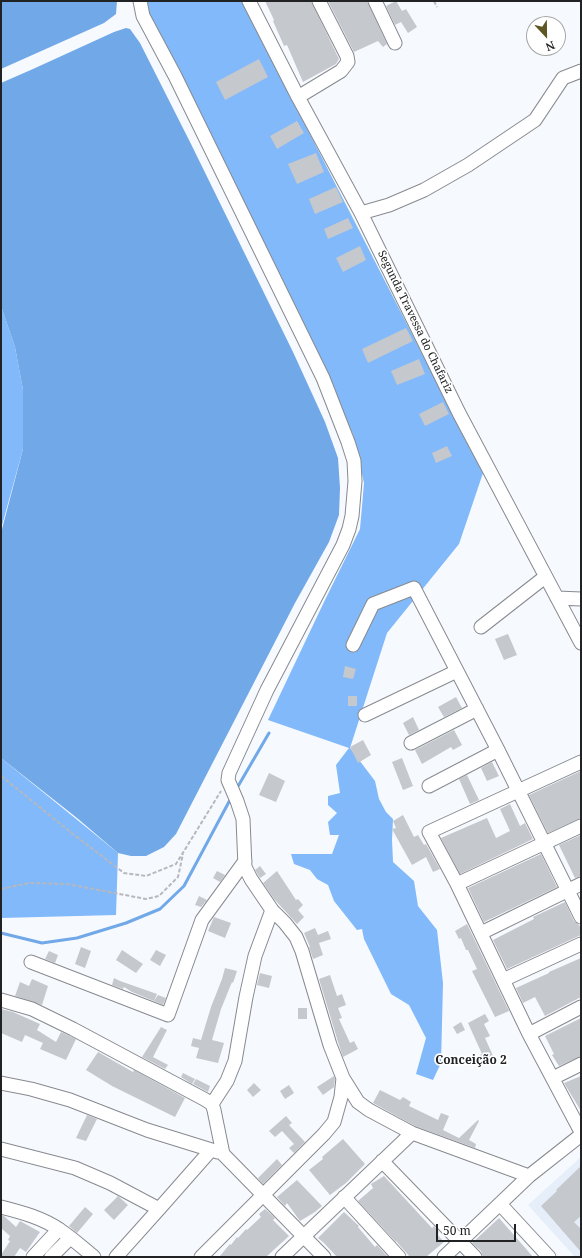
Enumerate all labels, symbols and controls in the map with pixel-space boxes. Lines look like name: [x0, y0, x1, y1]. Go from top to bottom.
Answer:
north arrow: [526, 16, 566, 56]
text: N: [543, 38, 557, 55]
street label: Segunda Travessa do Chafariz: [375, 248, 455, 396]
district label: Conceição 2: [435, 1054, 507, 1068]
scale bar: [438, 1216, 518, 1242]
text: 50 m: [443, 1222, 471, 1239]

